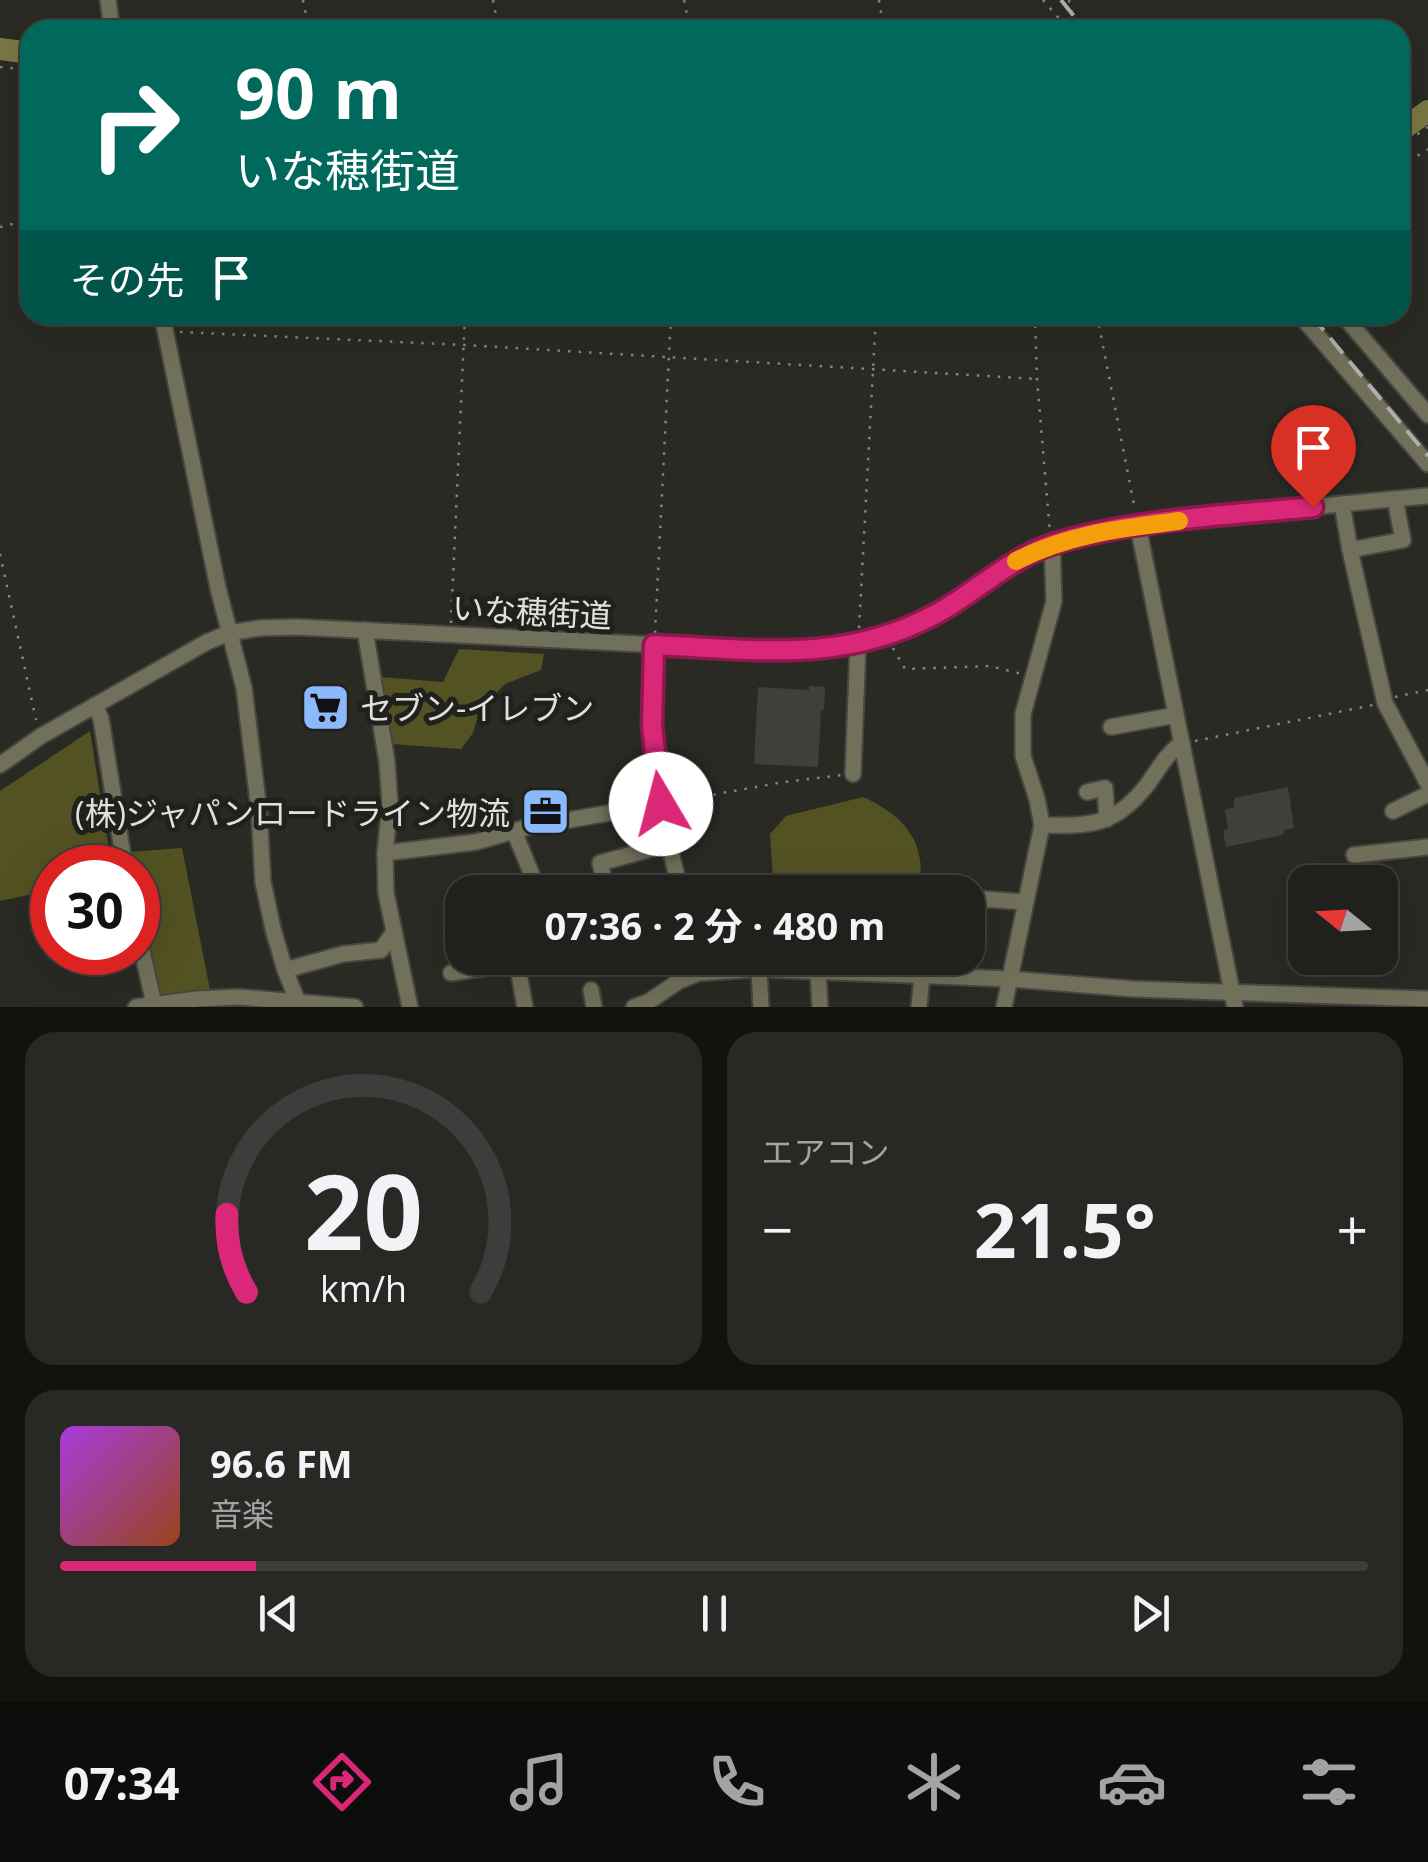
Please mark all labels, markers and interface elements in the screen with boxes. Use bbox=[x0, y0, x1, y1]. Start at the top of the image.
text: 90 m bbox=[235, 44, 402, 140]
icon: right bbox=[70, 60, 200, 190]
text: いな穂街道 bbox=[235, 139, 460, 200]
icon: arrive bbox=[204, 250, 259, 305]
text: その先 bbox=[70, 253, 184, 305]
pin bbox=[1271, 405, 1356, 508]
icon: arrive bbox=[1286, 420, 1341, 475]
street label: いな穂街道 bbox=[451, 585, 613, 637]
supermarket icon: セブン-イレブン bbox=[299, 681, 351, 733]
place label: セブン-イレブン bbox=[360, 686, 594, 729]
position arrow bbox=[609, 752, 713, 856]
office icon: (株)ジャパンロードライン物流 bbox=[519, 786, 571, 838]
place label: (株)ジャパンロードライン物流 bbox=[75, 791, 510, 834]
speed limit sign: 30 bbox=[30, 845, 160, 975]
north arrow bbox=[1288, 865, 1398, 975]
map controls bbox=[1288, 865, 1398, 975]
text: 07:36 · 2 分 · 480 m bbox=[545, 899, 885, 951]
text: エアコン bbox=[762, 1130, 890, 1173]
text: 20 bbox=[304, 1139, 423, 1280]
text: 21.5° bbox=[974, 1178, 1156, 1280]
text: − bbox=[762, 1191, 793, 1266]
text: + bbox=[1337, 1191, 1368, 1266]
text: km/h bbox=[320, 1264, 407, 1312]
text: 96.6 FM bbox=[210, 1437, 353, 1489]
text: 音楽 bbox=[210, 1492, 274, 1535]
icon: previous bbox=[251, 1586, 306, 1641]
icon: pause bbox=[687, 1586, 742, 1641]
icon: next bbox=[1123, 1586, 1178, 1641]
icon: directions bbox=[307, 1747, 377, 1817]
icon: music bbox=[504, 1747, 574, 1817]
icon: phone bbox=[702, 1747, 772, 1817]
icon: climate bbox=[899, 1747, 969, 1817]
icon: car bbox=[1097, 1747, 1167, 1817]
icon: filters bbox=[1294, 1747, 1364, 1817]
text: 07:34 bbox=[64, 1752, 179, 1813]

